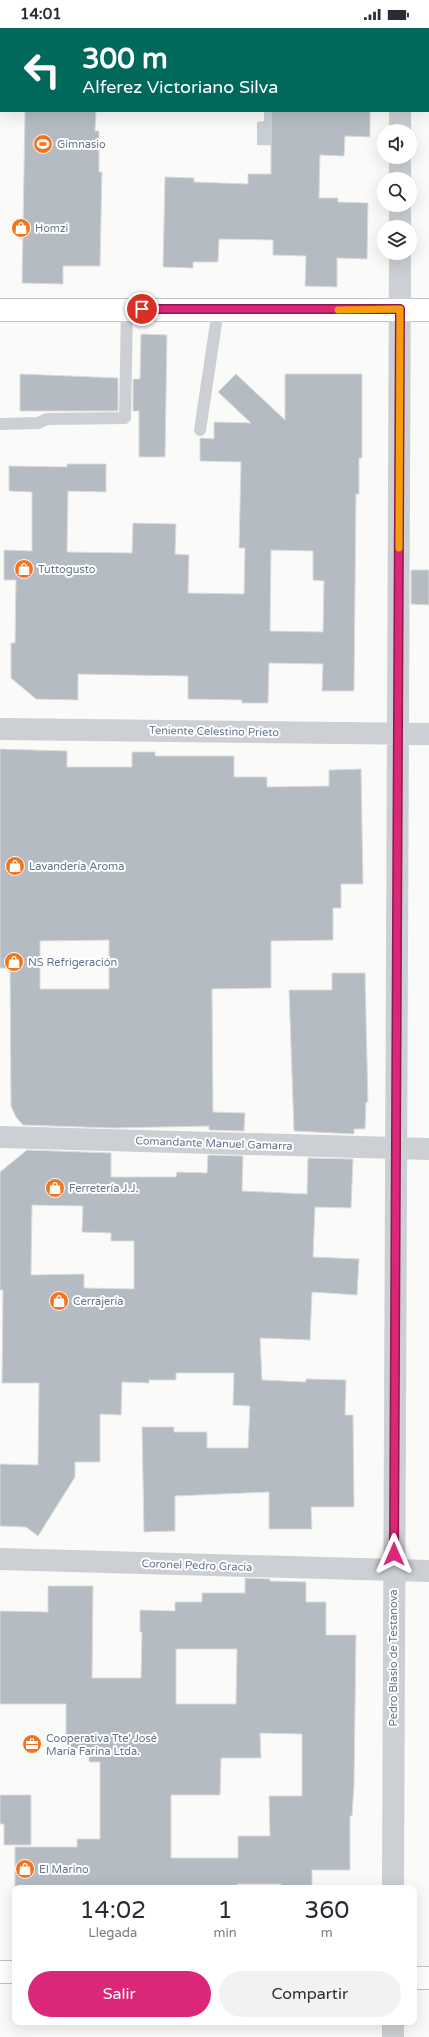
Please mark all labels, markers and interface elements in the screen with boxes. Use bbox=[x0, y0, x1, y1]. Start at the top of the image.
text: 14:01 bbox=[20, 5, 62, 23]
text: 300 m bbox=[82, 42, 168, 76]
icon: left bbox=[16, 44, 68, 96]
text: Alferez Victoriano Silva bbox=[82, 76, 278, 98]
map controls bbox=[377, 124, 417, 260]
button: sound bbox=[377, 124, 417, 164]
sports icon: Gimnasio bbox=[32, 133, 54, 155]
place label: Gimnasio bbox=[57, 138, 106, 151]
button: search bbox=[377, 172, 417, 212]
shop icon: Homzi bbox=[10, 217, 32, 239]
button: layers bbox=[377, 220, 417, 260]
place label: Homzi bbox=[35, 222, 68, 235]
pin bbox=[125, 292, 159, 326]
icon: arrive bbox=[131, 298, 153, 320]
shop icon: Tuttogusto bbox=[13, 558, 35, 580]
place label: Tuttogusto bbox=[38, 563, 96, 576]
street label: Teniente Celestino Prieto bbox=[149, 724, 279, 739]
shop icon: Lavandería Aroma bbox=[4, 855, 26, 877]
place label: Lavandería Aroma bbox=[29, 860, 124, 873]
shop icon: NS Refrigeración bbox=[3, 951, 25, 973]
place label: NS Refrigeración bbox=[28, 956, 117, 969]
street label: Comandante Manuel Gamarra bbox=[135, 1134, 293, 1153]
shop icon: Ferretería J.J. bbox=[44, 1177, 66, 1199]
place label: Ferretería J.J. bbox=[69, 1182, 139, 1195]
shop icon: Cerrajería bbox=[48, 1290, 70, 1312]
place label: Cerrajería bbox=[73, 1295, 123, 1308]
position arrow bbox=[373, 1533, 415, 1575]
street label: Coronel Pedro Gracia bbox=[141, 1557, 253, 1574]
street label: Pedro Blasio de Testanova bbox=[387, 1589, 400, 1727]
place label: Cooperativa Tte' José María Farina Ltda. bbox=[46, 1732, 157, 1758]
office icon: Cooperativa Tte' José María Farina Ltda. bbox=[21, 1733, 43, 1755]
shop icon: El Marino bbox=[14, 1858, 36, 1880]
place label: El Marino bbox=[39, 1863, 89, 1876]
text: 14:02 bbox=[80, 1896, 146, 1925]
text: 1 bbox=[218, 1896, 233, 1925]
text: 360 bbox=[304, 1896, 349, 1925]
text: Llegada bbox=[88, 1925, 137, 1941]
text: min bbox=[214, 1925, 237, 1941]
text: m bbox=[321, 1925, 333, 1941]
button: Salir bbox=[28, 1971, 211, 2017]
button: Compartir bbox=[219, 1971, 401, 2017]

